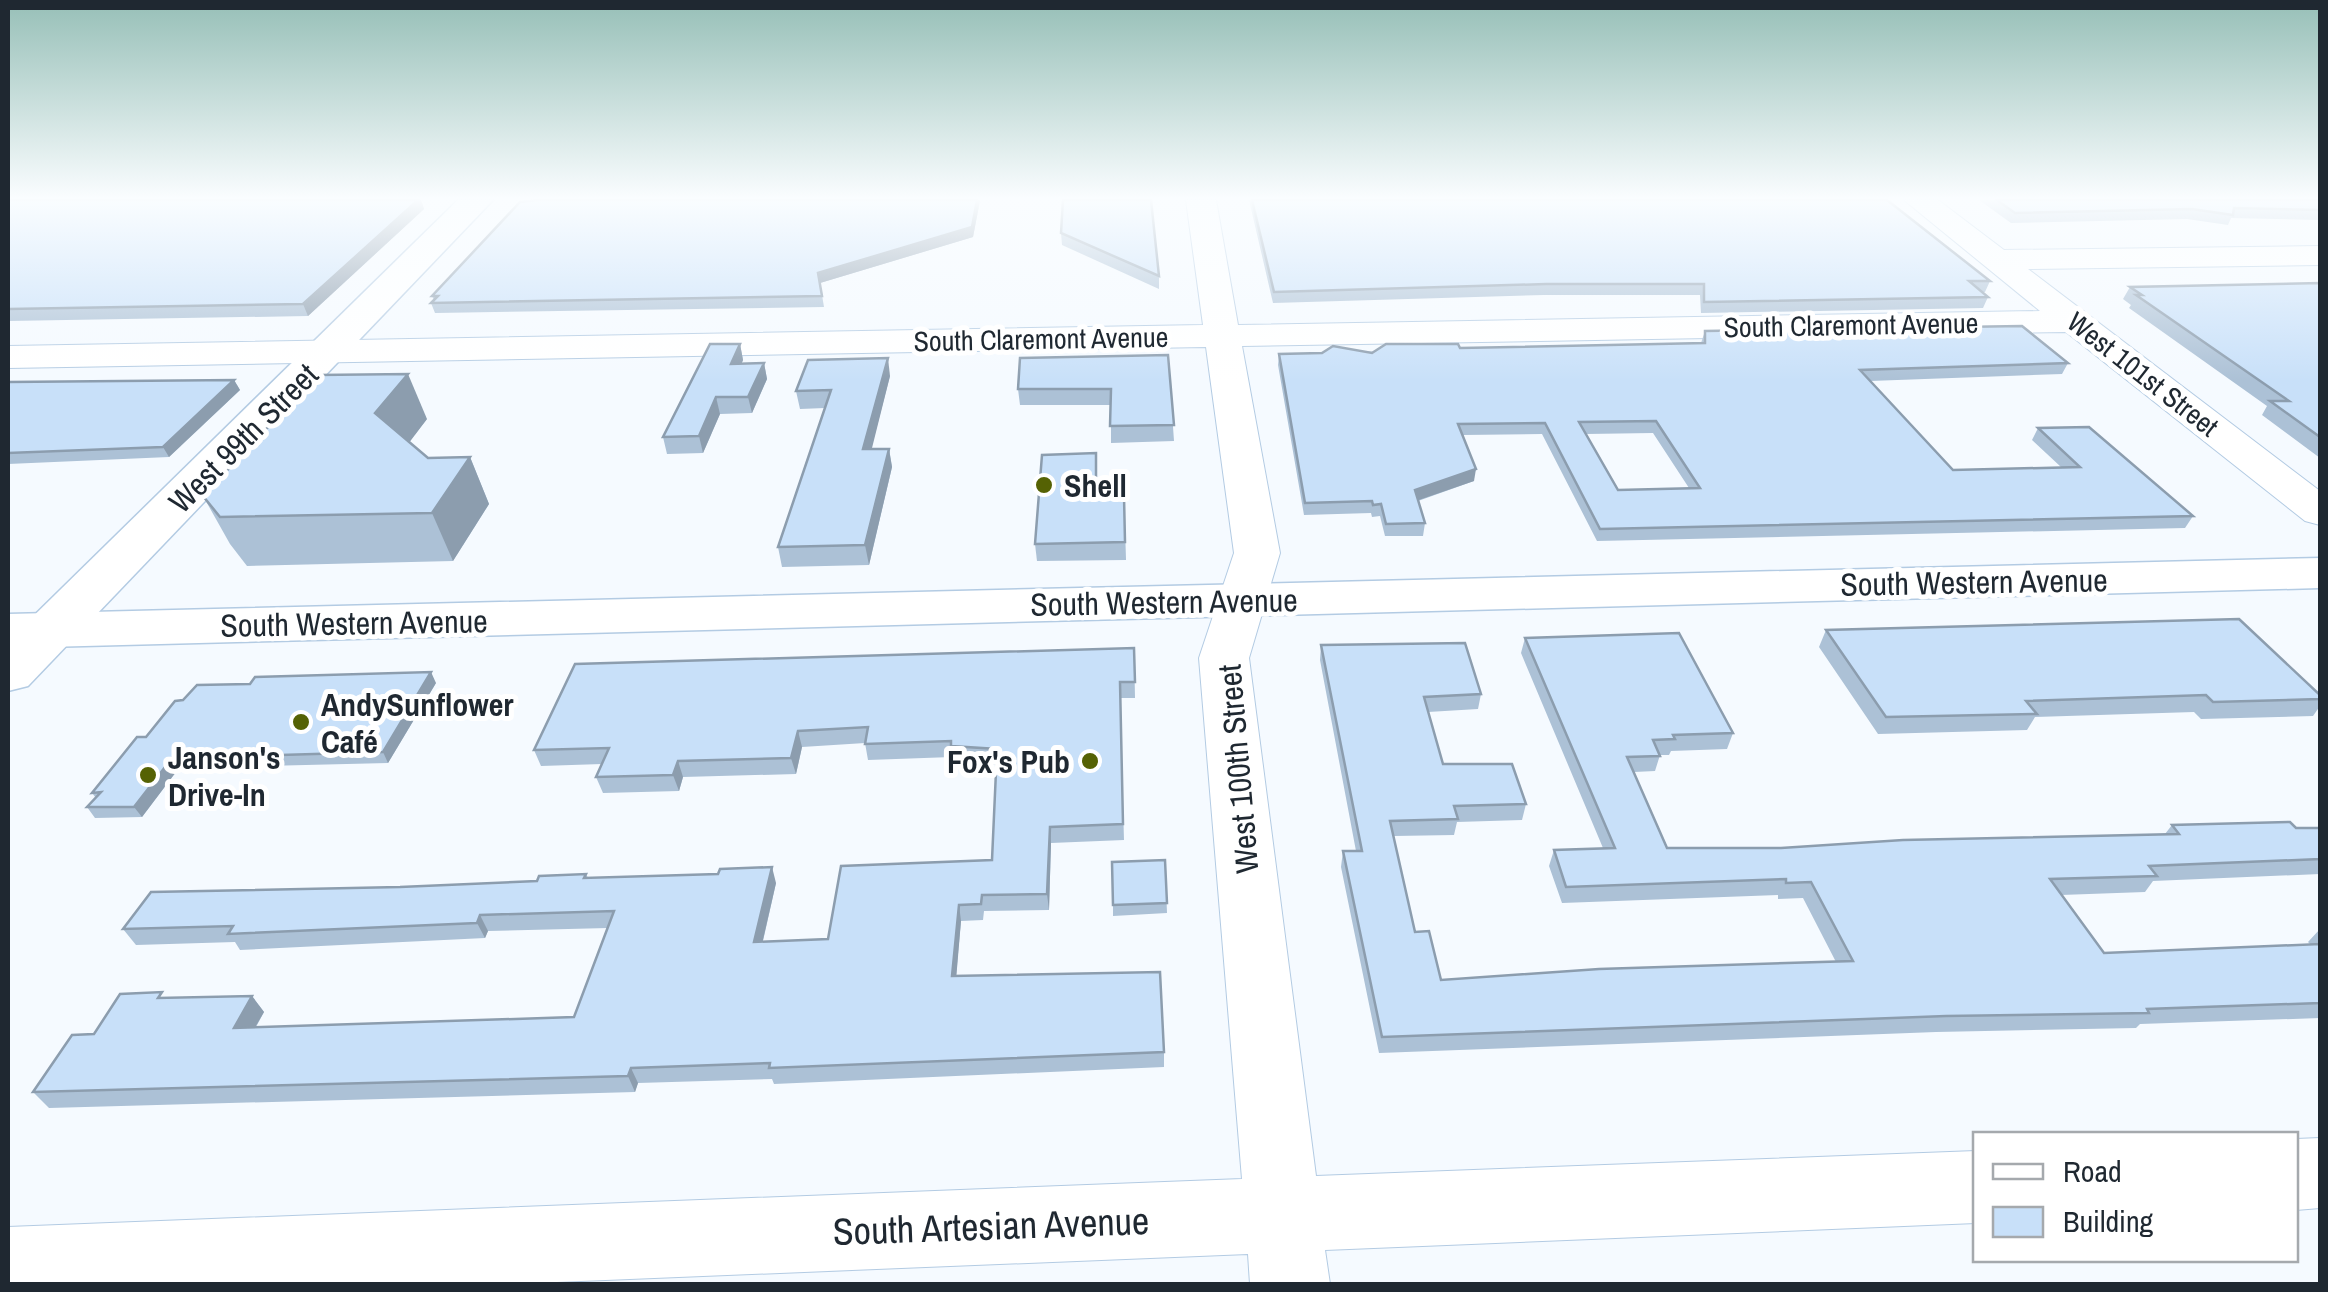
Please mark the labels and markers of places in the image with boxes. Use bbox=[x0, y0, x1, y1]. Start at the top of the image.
place label: Shell bbox=[1064, 464, 1127, 507]
marker: Shell bbox=[1033, 474, 1055, 496]
place label: AndySunflower Café bbox=[321, 683, 514, 763]
marker: AndySunflower Café bbox=[290, 711, 312, 733]
place label: Janson's Drive-In bbox=[168, 736, 281, 816]
place label: Fox's Pub bbox=[947, 740, 1070, 783]
marker: Fox's Pub bbox=[1079, 750, 1101, 772]
marker: Janson's Drive-In bbox=[137, 764, 159, 786]

